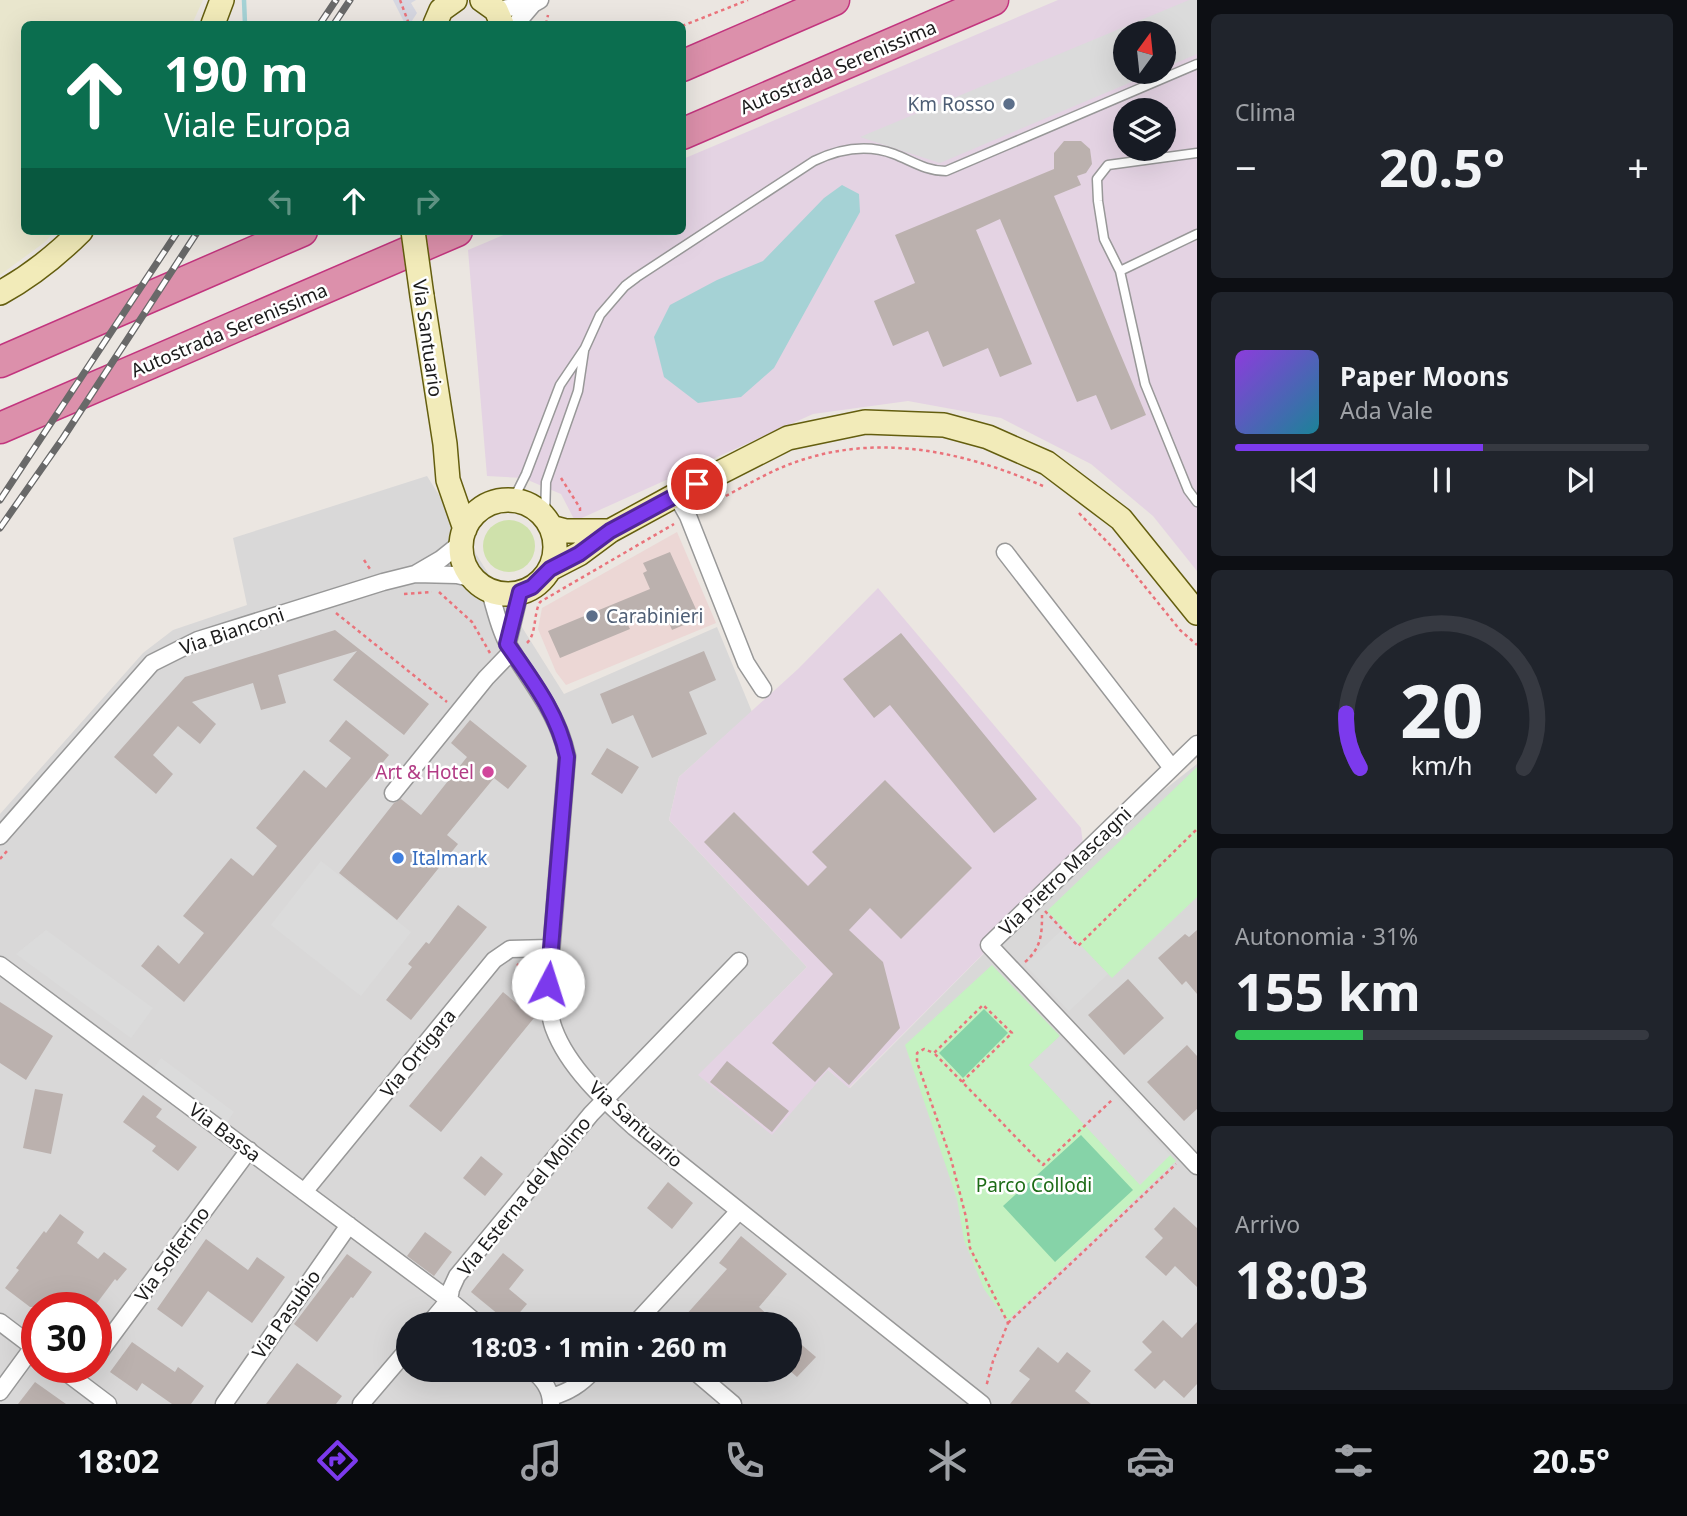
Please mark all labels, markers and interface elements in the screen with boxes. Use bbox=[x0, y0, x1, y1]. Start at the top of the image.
street label: Autostrada Serenissima bbox=[736, 14, 940, 120]
north arrow bbox=[1113, 21, 1176, 84]
map controls bbox=[1113, 21, 1176, 161]
text: 190 m bbox=[164, 40, 309, 106]
icon: ahead bbox=[49, 49, 140, 140]
place label: Km Rosso bbox=[908, 91, 995, 117]
marker: Km Rosso bbox=[1001, 96, 1017, 112]
text: Clima bbox=[1235, 96, 1296, 128]
button: layers bbox=[1113, 98, 1176, 161]
text: Viale Europa bbox=[164, 103, 351, 146]
text: 20.5° bbox=[1379, 131, 1505, 202]
text: − bbox=[1235, 141, 1257, 193]
text: + bbox=[1627, 141, 1649, 193]
icon: left bbox=[262, 182, 300, 220]
icon: ahead bbox=[335, 182, 373, 220]
icon: right bbox=[408, 182, 446, 220]
street label: Autostrada Serenissima bbox=[127, 277, 331, 383]
street label: Via Santuario bbox=[407, 278, 449, 398]
text: Paper Moons bbox=[1340, 358, 1509, 394]
text: Ada Vale bbox=[1340, 394, 1433, 426]
pin bbox=[667, 454, 727, 514]
icon: previous bbox=[1285, 461, 1323, 499]
icon: pause bbox=[1423, 461, 1461, 499]
icon: next bbox=[1561, 461, 1599, 499]
icon: arrive bbox=[678, 465, 716, 503]
street label: Via Bianconi bbox=[176, 601, 288, 661]
place label: Carabinieri bbox=[606, 603, 704, 629]
marker: Carabinieri bbox=[584, 608, 600, 624]
text: 20 bbox=[1400, 660, 1484, 759]
text: km/h bbox=[1411, 748, 1473, 782]
place label: Art & Hotel bbox=[375, 759, 474, 785]
marker: Art & Hotel bbox=[480, 764, 496, 780]
street label: Via Pietro Mascagni bbox=[993, 801, 1137, 941]
place label: Italmark bbox=[412, 845, 487, 871]
marker: Italmark bbox=[390, 850, 406, 866]
text: Autonomia · 31% bbox=[1235, 920, 1418, 952]
position arrow bbox=[511, 947, 585, 1021]
text: 155 km bbox=[1235, 955, 1421, 1026]
street label: Via Ortigara bbox=[374, 1003, 462, 1103]
street label: Via Santuario bbox=[583, 1075, 689, 1173]
street label: Via Bassa bbox=[184, 1096, 266, 1168]
street label: Via Esterna del Molino bbox=[451, 1111, 597, 1281]
park label: Parco Collodi bbox=[976, 1172, 1092, 1198]
street label: Via Solferino bbox=[129, 1201, 215, 1307]
text: Arrivo bbox=[1235, 1208, 1300, 1240]
text: 18:03 bbox=[1235, 1243, 1369, 1314]
street label: Via Pasubio bbox=[246, 1264, 326, 1364]
speed limit sign: 30 bbox=[21, 1292, 112, 1383]
text: 18:03 · 1 min · 260 m bbox=[471, 1329, 727, 1365]
icon: directions bbox=[313, 1436, 362, 1485]
icon: music bbox=[517, 1436, 566, 1485]
icon: phone bbox=[720, 1436, 769, 1485]
icon: climate bbox=[923, 1436, 972, 1485]
icon: car bbox=[1126, 1436, 1175, 1485]
icon: filters bbox=[1329, 1436, 1378, 1485]
text: 18:02 bbox=[77, 1439, 159, 1482]
text: 20.5° bbox=[1532, 1439, 1610, 1482]

